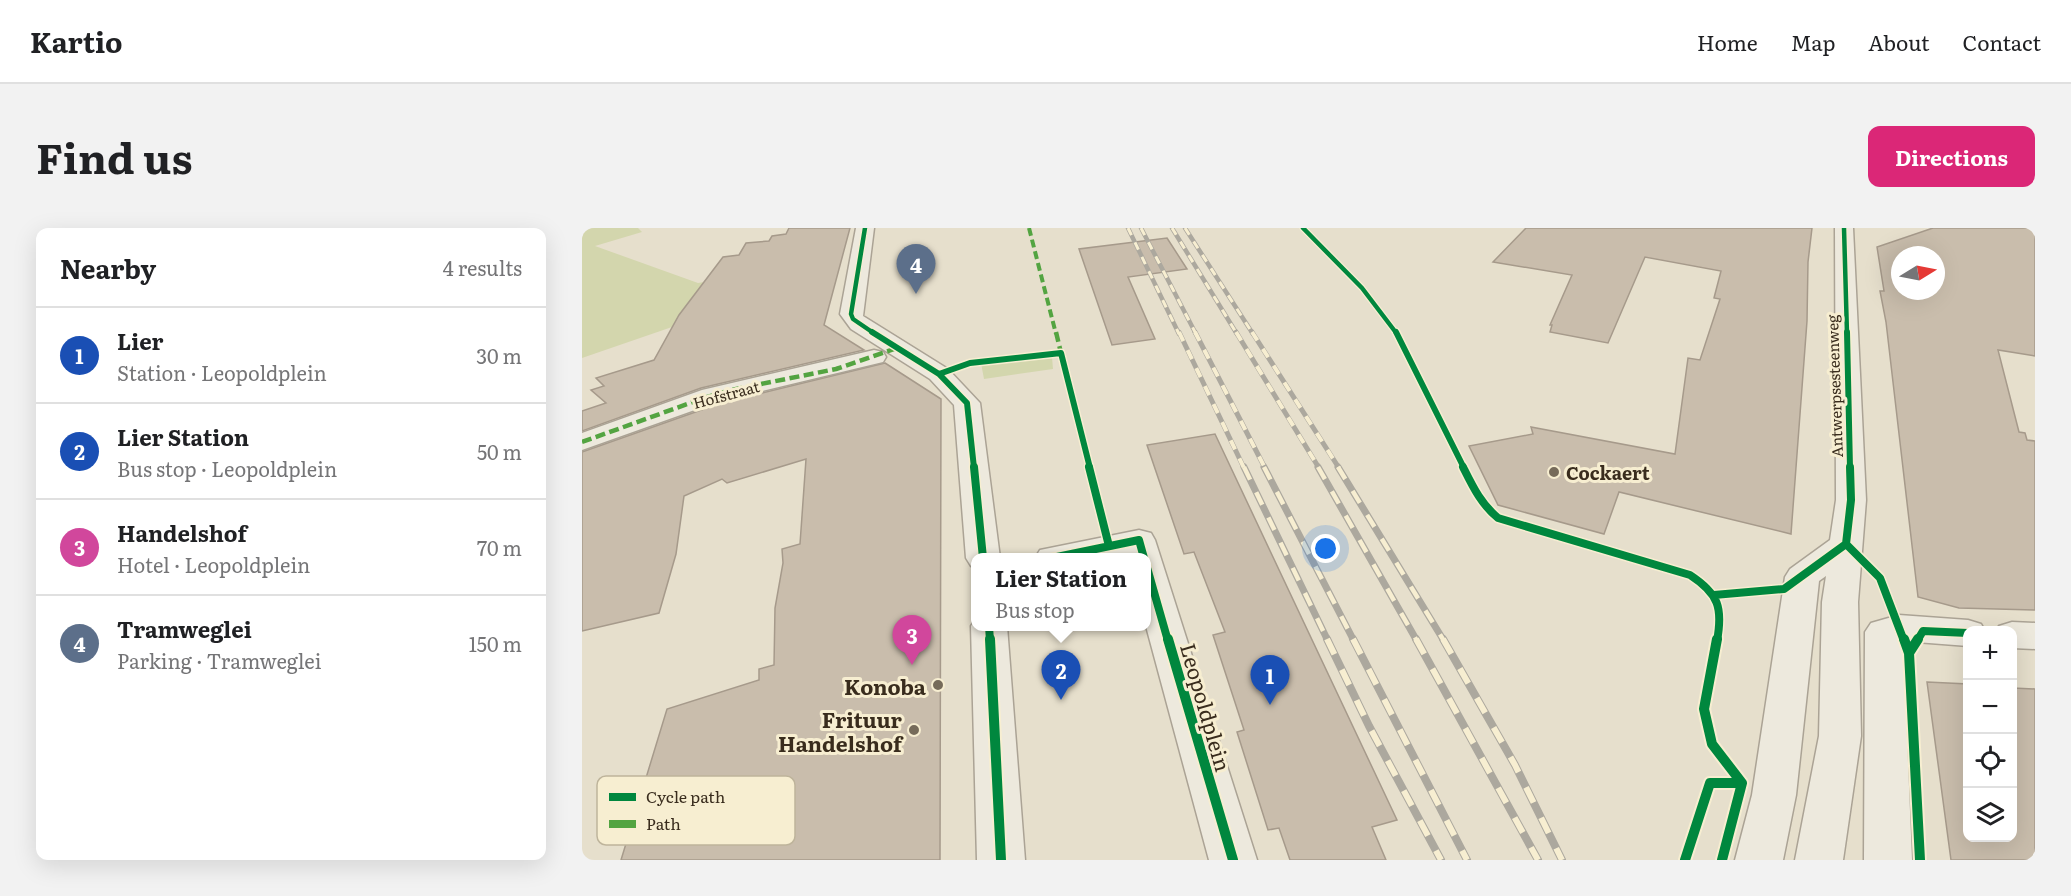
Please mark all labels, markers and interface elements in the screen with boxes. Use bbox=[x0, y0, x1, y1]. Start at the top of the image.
text: Kartio bbox=[30, 20, 123, 62]
text: Home bbox=[1697, 26, 1758, 57]
text: Map bbox=[1791, 26, 1835, 57]
text: About bbox=[1868, 26, 1930, 57]
text: Contact bbox=[1963, 26, 2041, 57]
text: Find us bbox=[36, 125, 193, 187]
button: Directions bbox=[1868, 126, 2035, 187]
pin: 4 bbox=[896, 244, 936, 294]
north arrow bbox=[1891, 246, 1945, 300]
text: Nearby bbox=[60, 248, 156, 287]
text: 4 results bbox=[443, 252, 522, 282]
street label: Antwerpsesteenweg bbox=[1820, 314, 1848, 458]
text: Lier bbox=[117, 324, 163, 357]
text: 1 bbox=[75, 340, 84, 370]
text: 30 m bbox=[476, 340, 522, 370]
text: Station · Leopoldplein bbox=[117, 357, 327, 387]
street label: Hofstraat bbox=[690, 374, 762, 414]
text: Lier Station bbox=[117, 420, 249, 453]
text: 2 bbox=[74, 436, 85, 466]
text: 50 m bbox=[477, 436, 522, 466]
text: Bus stop · Leopoldplein bbox=[117, 453, 337, 483]
place label: Cockaert bbox=[1566, 459, 1650, 486]
marker: Cockaert bbox=[1547, 465, 1561, 479]
text: Handelshof bbox=[117, 516, 247, 549]
text: 3 bbox=[74, 532, 85, 562]
text: 70 m bbox=[477, 532, 522, 562]
your location bbox=[1311, 534, 1340, 563]
text: Hotel · Leopoldplein bbox=[117, 549, 310, 579]
popup bbox=[971, 553, 1151, 631]
text: Lier Station bbox=[995, 561, 1127, 594]
text: Bus stop bbox=[995, 594, 1075, 624]
text: Tramweglei bbox=[117, 612, 252, 645]
pin: 3 bbox=[892, 616, 932, 665]
map controls bbox=[1963, 626, 2017, 842]
button: + bbox=[1963, 626, 2017, 680]
text: 4 bbox=[73, 628, 86, 658]
text: 150 m bbox=[469, 628, 522, 658]
street label: Leopoldplein bbox=[1174, 639, 1240, 775]
text: Parking · Tramweglei bbox=[117, 645, 321, 675]
pin: 2 bbox=[1042, 650, 1080, 700]
pin: 1 bbox=[1250, 656, 1290, 705]
place label: Konoba bbox=[844, 670, 927, 701]
marker: Konoba bbox=[931, 678, 945, 692]
button: − bbox=[1963, 680, 2017, 734]
place label: Frituur Handelshof bbox=[778, 703, 904, 758]
marker: Frituur Handelshof bbox=[907, 723, 921, 737]
button: locate bbox=[1963, 734, 2017, 788]
legend bbox=[597, 776, 795, 845]
text: Cycle path bbox=[646, 784, 726, 808]
button: layers bbox=[1963, 788, 2017, 842]
text: Path bbox=[646, 811, 681, 835]

